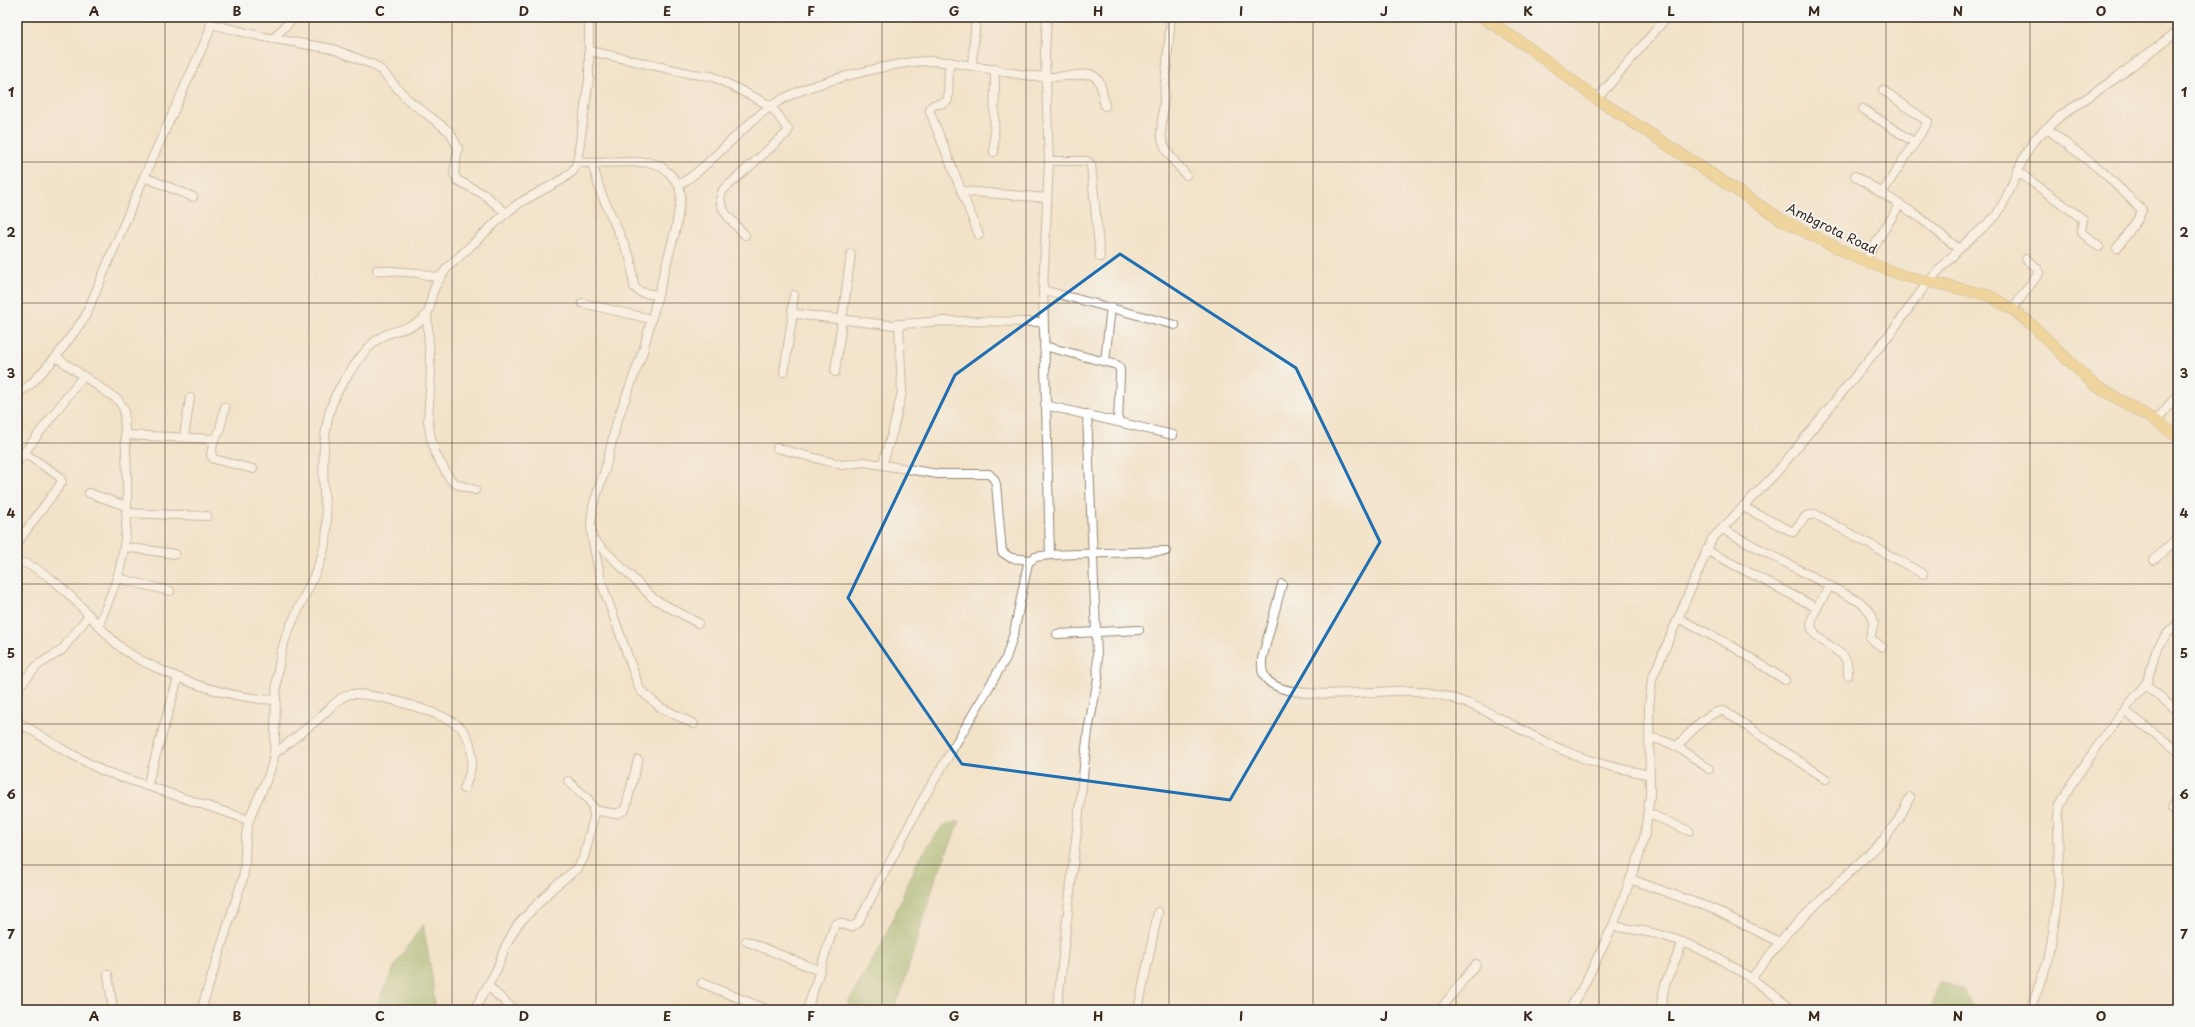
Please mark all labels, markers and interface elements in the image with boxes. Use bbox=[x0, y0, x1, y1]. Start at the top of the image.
text: A bbox=[89, 1, 99, 20]
text: B bbox=[233, 1, 242, 20]
text: C bbox=[375, 1, 385, 20]
text: D bbox=[519, 1, 529, 20]
text: E bbox=[663, 1, 671, 20]
text: F bbox=[807, 1, 815, 20]
text: G bbox=[949, 1, 959, 20]
text: H bbox=[1093, 1, 1103, 20]
text: I bbox=[1239, 1, 1243, 20]
text: J bbox=[1380, 1, 1388, 20]
text: K bbox=[1523, 1, 1533, 20]
text: L bbox=[1667, 1, 1675, 20]
text: M bbox=[1808, 1, 1820, 20]
text: N bbox=[1953, 1, 1963, 20]
text: O bbox=[2096, 1, 2106, 20]
text: 1 bbox=[8, 82, 14, 101]
text: 1 bbox=[2181, 82, 2187, 101]
street label: Ambgrota Road bbox=[1783, 198, 1881, 258]
text: 2 bbox=[6, 222, 16, 241]
text: 2 bbox=[2179, 222, 2189, 241]
text: 3 bbox=[7, 363, 16, 382]
text: 3 bbox=[2180, 363, 2189, 382]
text: 4 bbox=[7, 503, 16, 522]
text: 4 bbox=[2180, 503, 2189, 522]
text: 5 bbox=[7, 643, 15, 662]
text: 5 bbox=[2180, 643, 2188, 662]
text: 6 bbox=[6, 784, 16, 803]
text: 6 bbox=[2179, 784, 2189, 803]
text: 7 bbox=[7, 924, 15, 943]
text: 7 bbox=[2180, 924, 2188, 943]
text: A bbox=[89, 1006, 99, 1025]
text: B bbox=[233, 1006, 242, 1025]
text: C bbox=[375, 1006, 385, 1025]
text: D bbox=[519, 1006, 529, 1025]
text: E bbox=[663, 1006, 671, 1025]
text: F bbox=[807, 1006, 815, 1025]
text: G bbox=[949, 1006, 959, 1025]
text: H bbox=[1093, 1006, 1103, 1025]
text: I bbox=[1239, 1006, 1243, 1025]
text: J bbox=[1380, 1006, 1388, 1025]
text: K bbox=[1523, 1006, 1533, 1025]
text: L bbox=[1667, 1006, 1675, 1025]
text: M bbox=[1808, 1006, 1820, 1025]
text: N bbox=[1953, 1006, 1963, 1025]
text: O bbox=[2096, 1006, 2106, 1025]

